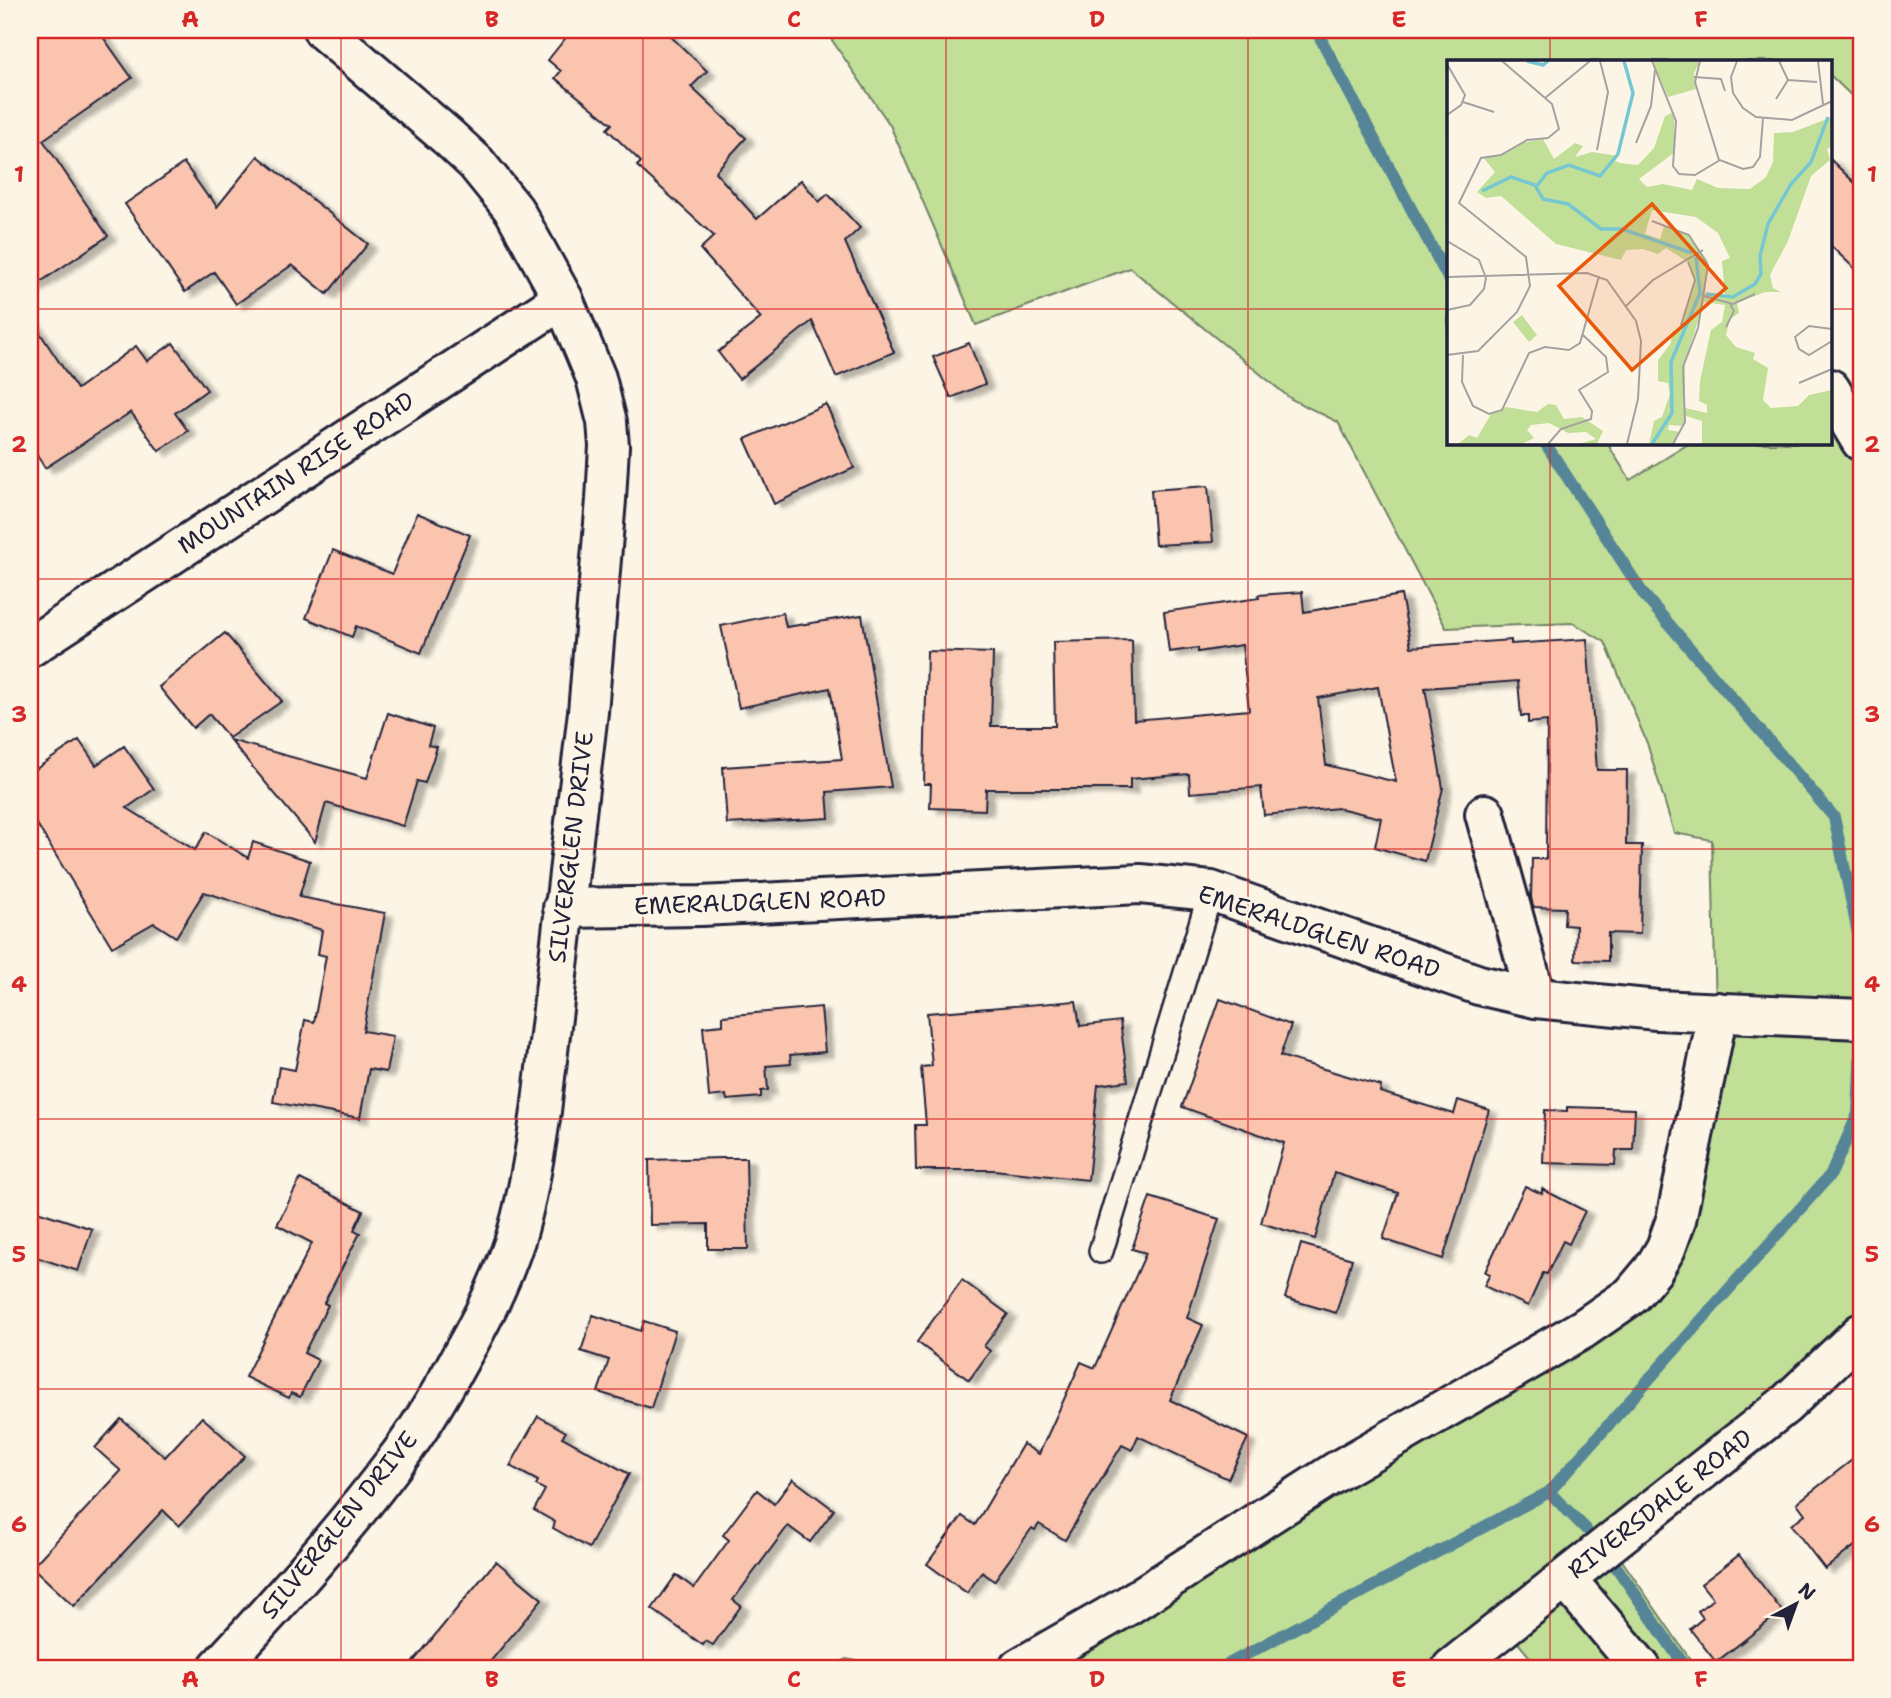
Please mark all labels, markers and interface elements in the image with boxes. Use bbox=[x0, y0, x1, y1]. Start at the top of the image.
text: A bbox=[181, 4, 199, 34]
text: B bbox=[485, 4, 499, 34]
text: C bbox=[787, 4, 801, 34]
text: D bbox=[1089, 4, 1105, 34]
text: E bbox=[1391, 4, 1407, 34]
text: F bbox=[1694, 4, 1708, 34]
inset map bbox=[1447, 60, 1832, 444]
text: 1 bbox=[14, 159, 24, 189]
text: 1 bbox=[1867, 159, 1877, 189]
street label: MOUNTAIN RISE ROAD bbox=[172, 385, 420, 561]
text: 2 bbox=[11, 429, 27, 459]
text: 2 bbox=[1864, 429, 1880, 459]
text: 3 bbox=[11, 699, 27, 729]
text: 3 bbox=[1864, 699, 1880, 729]
street label: SILVERGLEN DRIVE bbox=[541, 729, 601, 965]
street label: EMERALDGLEN ROAD bbox=[1194, 878, 1444, 986]
street label: EMERALDGLEN ROAD bbox=[633, 882, 887, 922]
text: 4 bbox=[11, 969, 27, 999]
text: 4 bbox=[1864, 969, 1880, 999]
text: 5 bbox=[12, 1239, 26, 1269]
text: 5 bbox=[1865, 1239, 1879, 1269]
street label: RIVERSDALE ROAD bbox=[1561, 1422, 1759, 1586]
street label: SILVERGLEN DRIVE bbox=[253, 1424, 425, 1626]
text: 6 bbox=[11, 1509, 27, 1539]
text: 6 bbox=[1864, 1509, 1880, 1539]
north arrow bbox=[1762, 1568, 1832, 1638]
text: N bbox=[1793, 1577, 1821, 1606]
text: A bbox=[181, 1664, 199, 1694]
text: B bbox=[485, 1664, 499, 1694]
text: C bbox=[787, 1664, 801, 1694]
text: D bbox=[1089, 1664, 1105, 1694]
text: E bbox=[1391, 1664, 1407, 1694]
text: F bbox=[1694, 1664, 1708, 1694]

